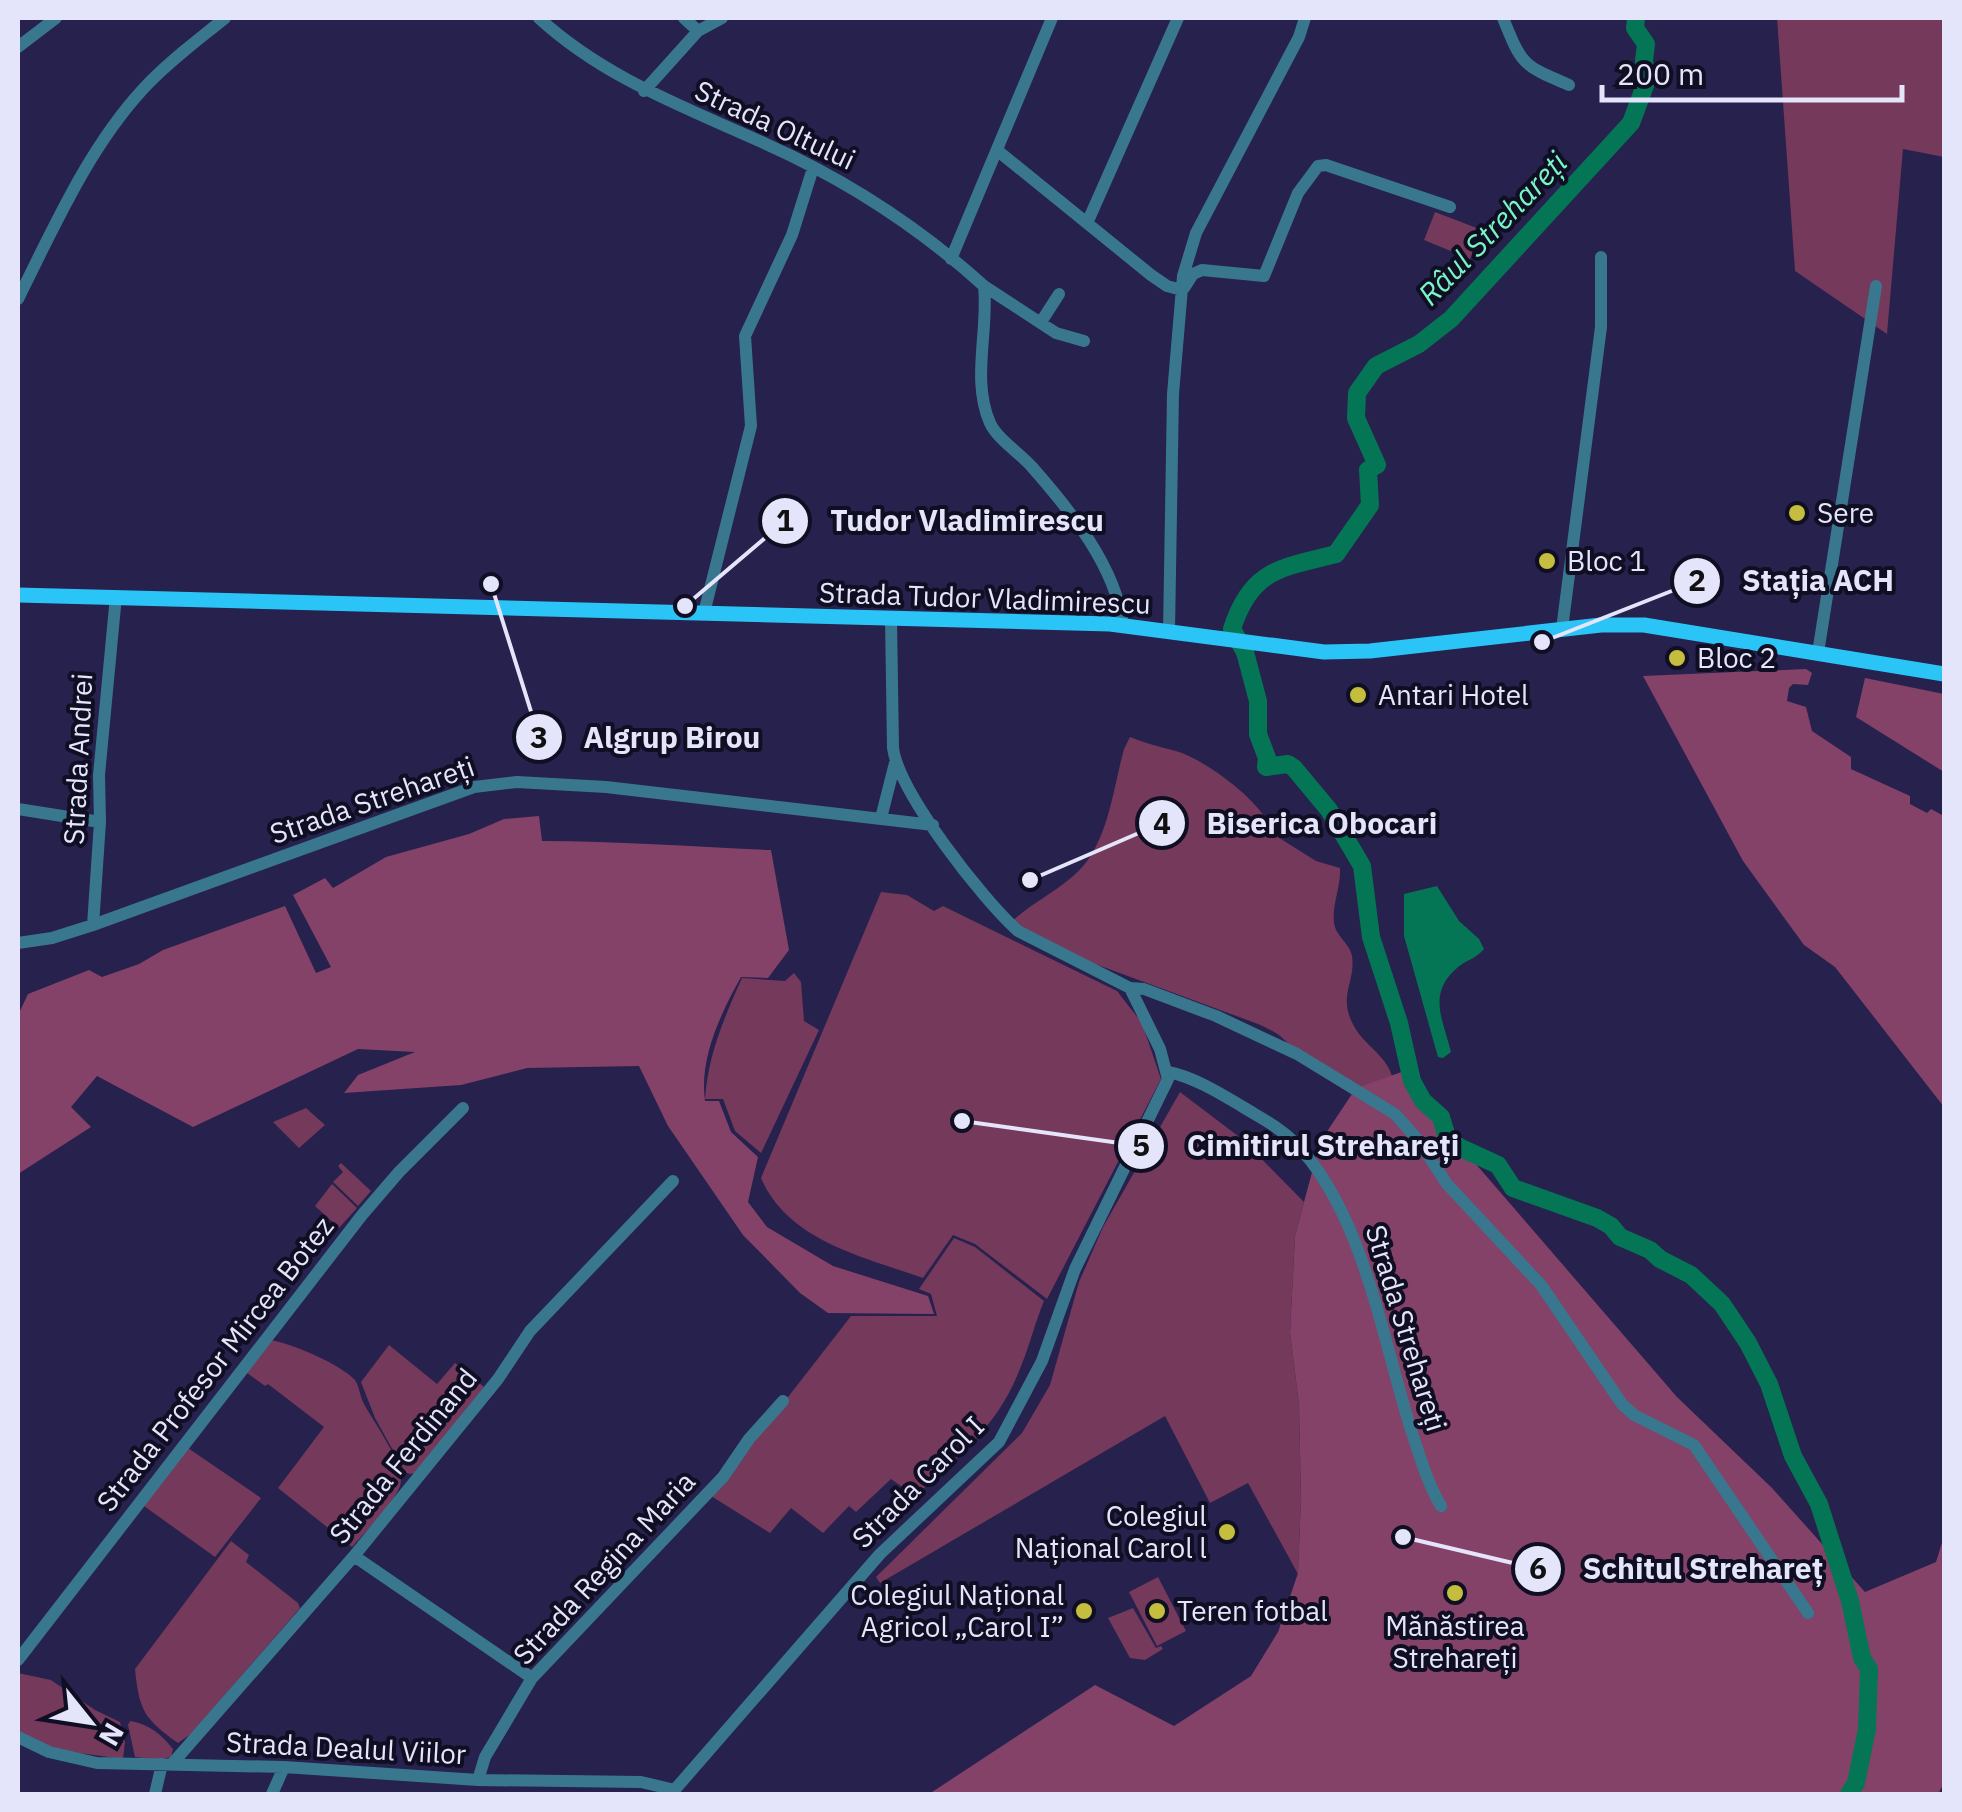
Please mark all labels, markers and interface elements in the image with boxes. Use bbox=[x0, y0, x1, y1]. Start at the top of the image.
scale bar bbox=[1602, 40, 1902, 102]
text: 200 m bbox=[1617, 54, 1704, 93]
street label: Strada Oltului bbox=[689, 71, 861, 178]
water label: Râul Strehareți bbox=[1409, 143, 1575, 313]
callout: Tudor Vladimirescu bbox=[760, 491, 1124, 551]
place label: Sere bbox=[1817, 494, 1874, 531]
text: 1 bbox=[776, 500, 794, 539]
text: Tudor Vladimirescu bbox=[830, 500, 1104, 539]
marker: Sere bbox=[1786, 502, 1808, 524]
place label: Bloc 1 bbox=[1567, 542, 1646, 579]
marker: Bloc 1 bbox=[1536, 550, 1558, 572]
callout: Stația ACH bbox=[1672, 551, 1914, 611]
text: 2 bbox=[1688, 560, 1706, 599]
text: Stația ACH bbox=[1742, 560, 1894, 599]
street label: Strada Tudor Vladimirescu bbox=[819, 573, 1151, 622]
place label: Bloc 2 bbox=[1697, 639, 1776, 676]
marker: Bloc 2 bbox=[1666, 647, 1688, 669]
street label: Strada Andrei bbox=[55, 672, 100, 846]
place label: Antari Hotel bbox=[1378, 676, 1529, 713]
marker: Antari Hotel bbox=[1347, 684, 1369, 706]
callout: Algrup Birou bbox=[514, 707, 781, 767]
text: 3 bbox=[530, 717, 548, 756]
text: Algrup Birou bbox=[584, 717, 760, 756]
street label: Strada Strehareți bbox=[265, 747, 479, 852]
callout: Biserica Obocari bbox=[1137, 793, 1457, 853]
text: 4 bbox=[1153, 803, 1171, 842]
text: Biserica Obocari bbox=[1207, 803, 1437, 842]
callout: Cimitirul Strehareți bbox=[1116, 1116, 1479, 1176]
text: 5 bbox=[1132, 1125, 1150, 1164]
text: Cimitirul Strehareți bbox=[1187, 1125, 1459, 1164]
street label: Strada Profesor Mircea Botez bbox=[88, 1209, 341, 1519]
street label: Strada Strehareți bbox=[1358, 1220, 1455, 1435]
street label: Strada Ferdinand bbox=[320, 1360, 485, 1551]
street label: Strada Carol I bbox=[844, 1408, 992, 1556]
street label: Strada Regina Maria bbox=[504, 1463, 703, 1672]
place label: Colegiul Național Carol l bbox=[1015, 1497, 1207, 1566]
marker: Colegiul Național Carol l bbox=[1216, 1521, 1238, 1543]
callout: Schitul Strehareț bbox=[1513, 1539, 1843, 1599]
text: 6 bbox=[1529, 1548, 1547, 1587]
text: Schitul Strehareț bbox=[1583, 1548, 1823, 1587]
place label: Colegiul Național Agricol „Carol I” bbox=[850, 1576, 1064, 1645]
marker: Mănăstirea Strehareți bbox=[1444, 1582, 1466, 1604]
place label: Teren fotbal bbox=[1177, 1592, 1328, 1629]
marker: Colegiul Național Agricol „Carol I” bbox=[1073, 1600, 1095, 1622]
marker: Teren fotbal bbox=[1146, 1600, 1168, 1622]
place label: Mănăstirea Strehareți bbox=[1385, 1607, 1525, 1676]
north arrow bbox=[40, 1672, 140, 1772]
text: N bbox=[91, 1717, 133, 1753]
street label: Strada Dealul Viilor bbox=[225, 1723, 467, 1772]

